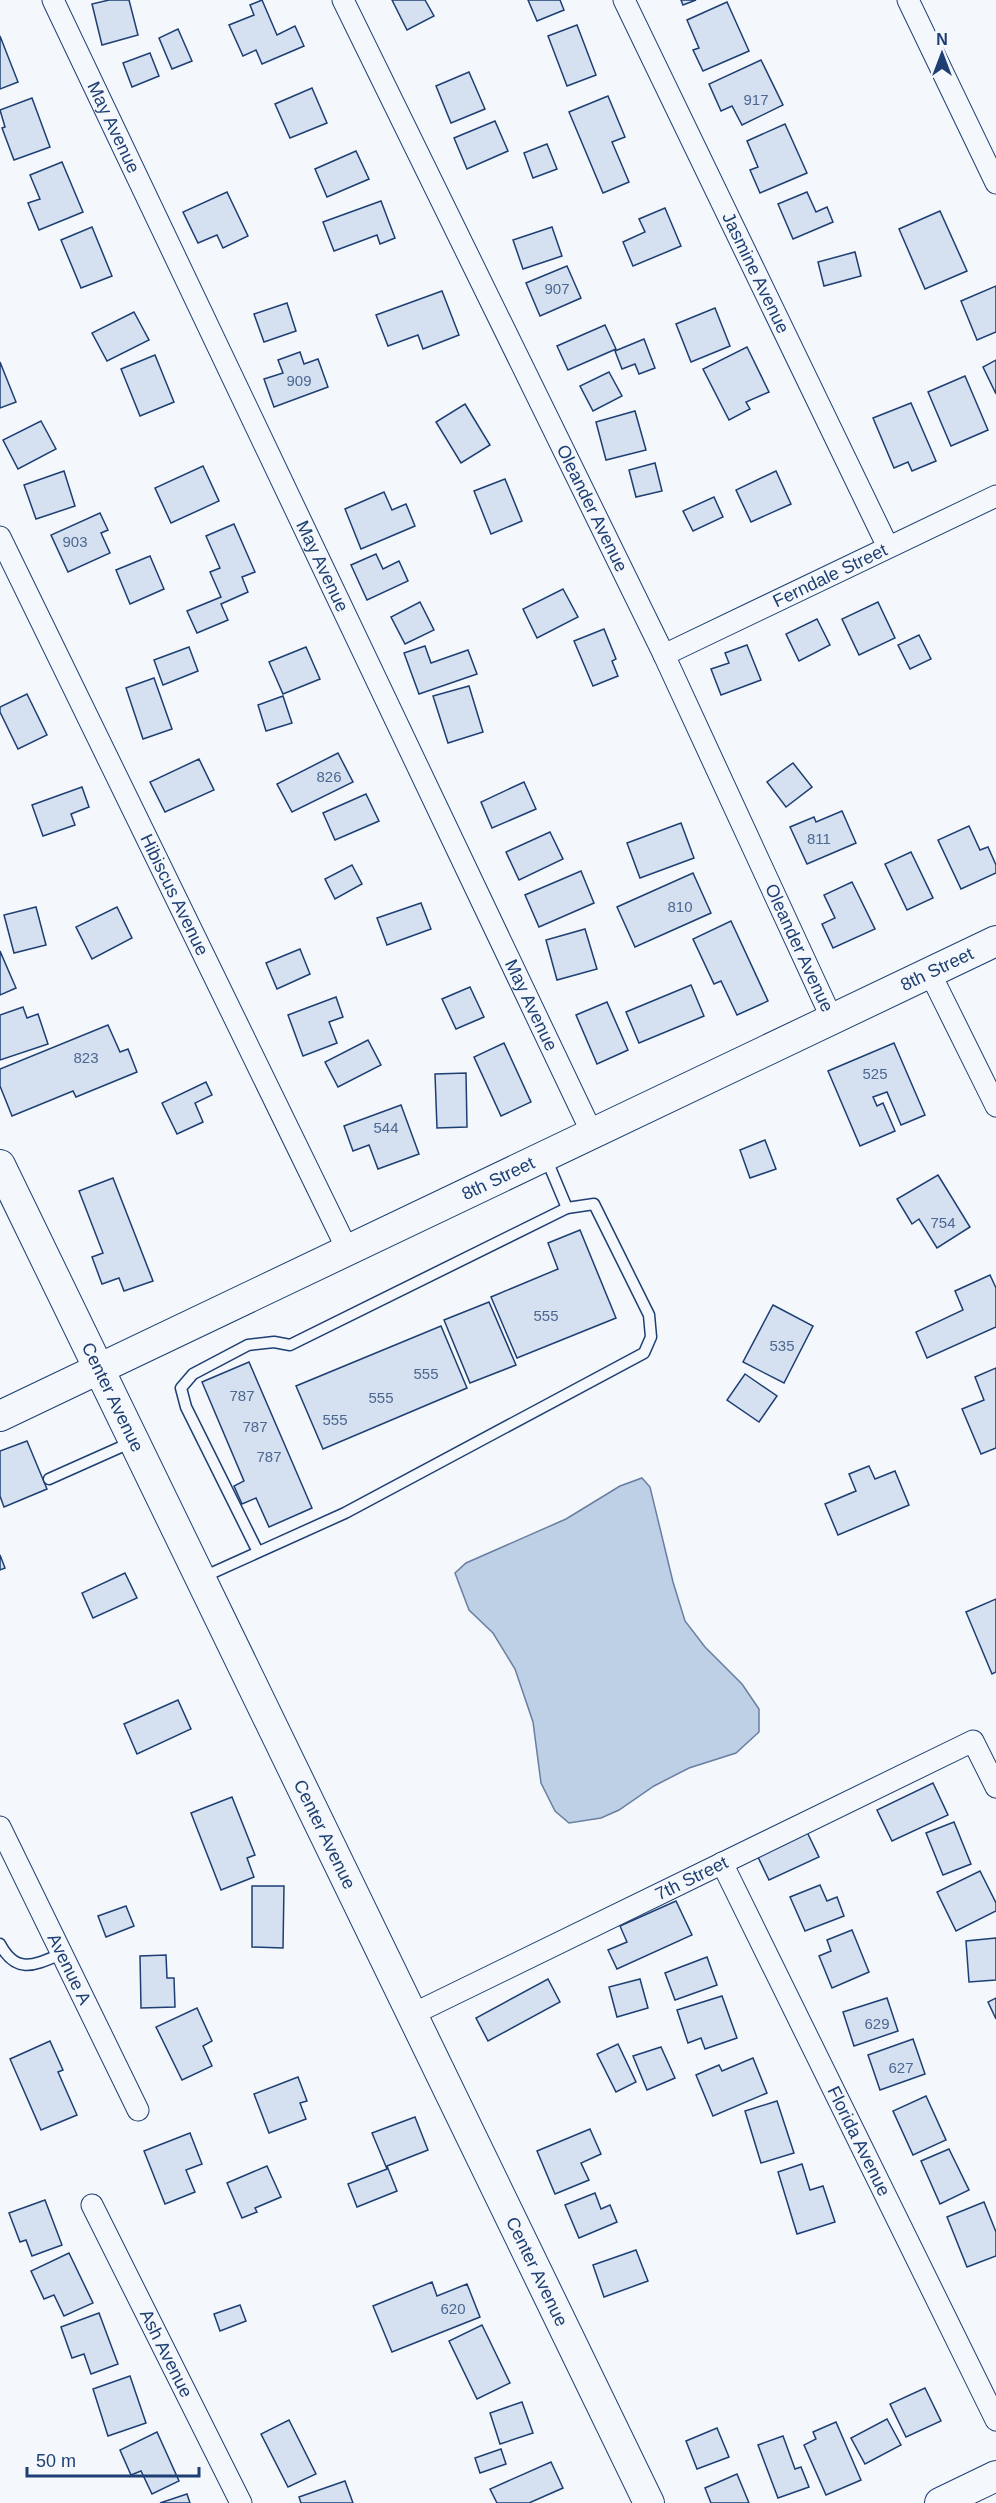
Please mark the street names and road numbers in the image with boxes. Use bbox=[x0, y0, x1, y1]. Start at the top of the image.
street label: May Avenue bbox=[83, 78, 144, 176]
street label: Jasmine Avenue bbox=[718, 209, 793, 337]
street label: Oleander Avenue bbox=[553, 442, 632, 575]
street label: May Avenue bbox=[292, 517, 353, 615]
street label: Ferndale Street bbox=[770, 540, 890, 611]
street label: Hibiscus Avenue bbox=[136, 831, 212, 959]
street label: Oleander Avenue bbox=[761, 881, 837, 1015]
street label: 8th Street bbox=[897, 943, 976, 995]
street label: May Avenue bbox=[501, 956, 561, 1054]
street label: 8th Street bbox=[459, 1153, 538, 1204]
street label: Center Avenue bbox=[78, 1339, 148, 1455]
street label: Center Avenue bbox=[290, 1777, 360, 1892]
street label: 7th Street bbox=[652, 1852, 731, 1904]
street label: Avenue A bbox=[43, 1930, 95, 2008]
street label: Florida Avenue bbox=[823, 2083, 894, 2199]
street label: Center Avenue bbox=[502, 2214, 572, 2330]
street label: Ash Avenue bbox=[136, 2306, 197, 2401]

